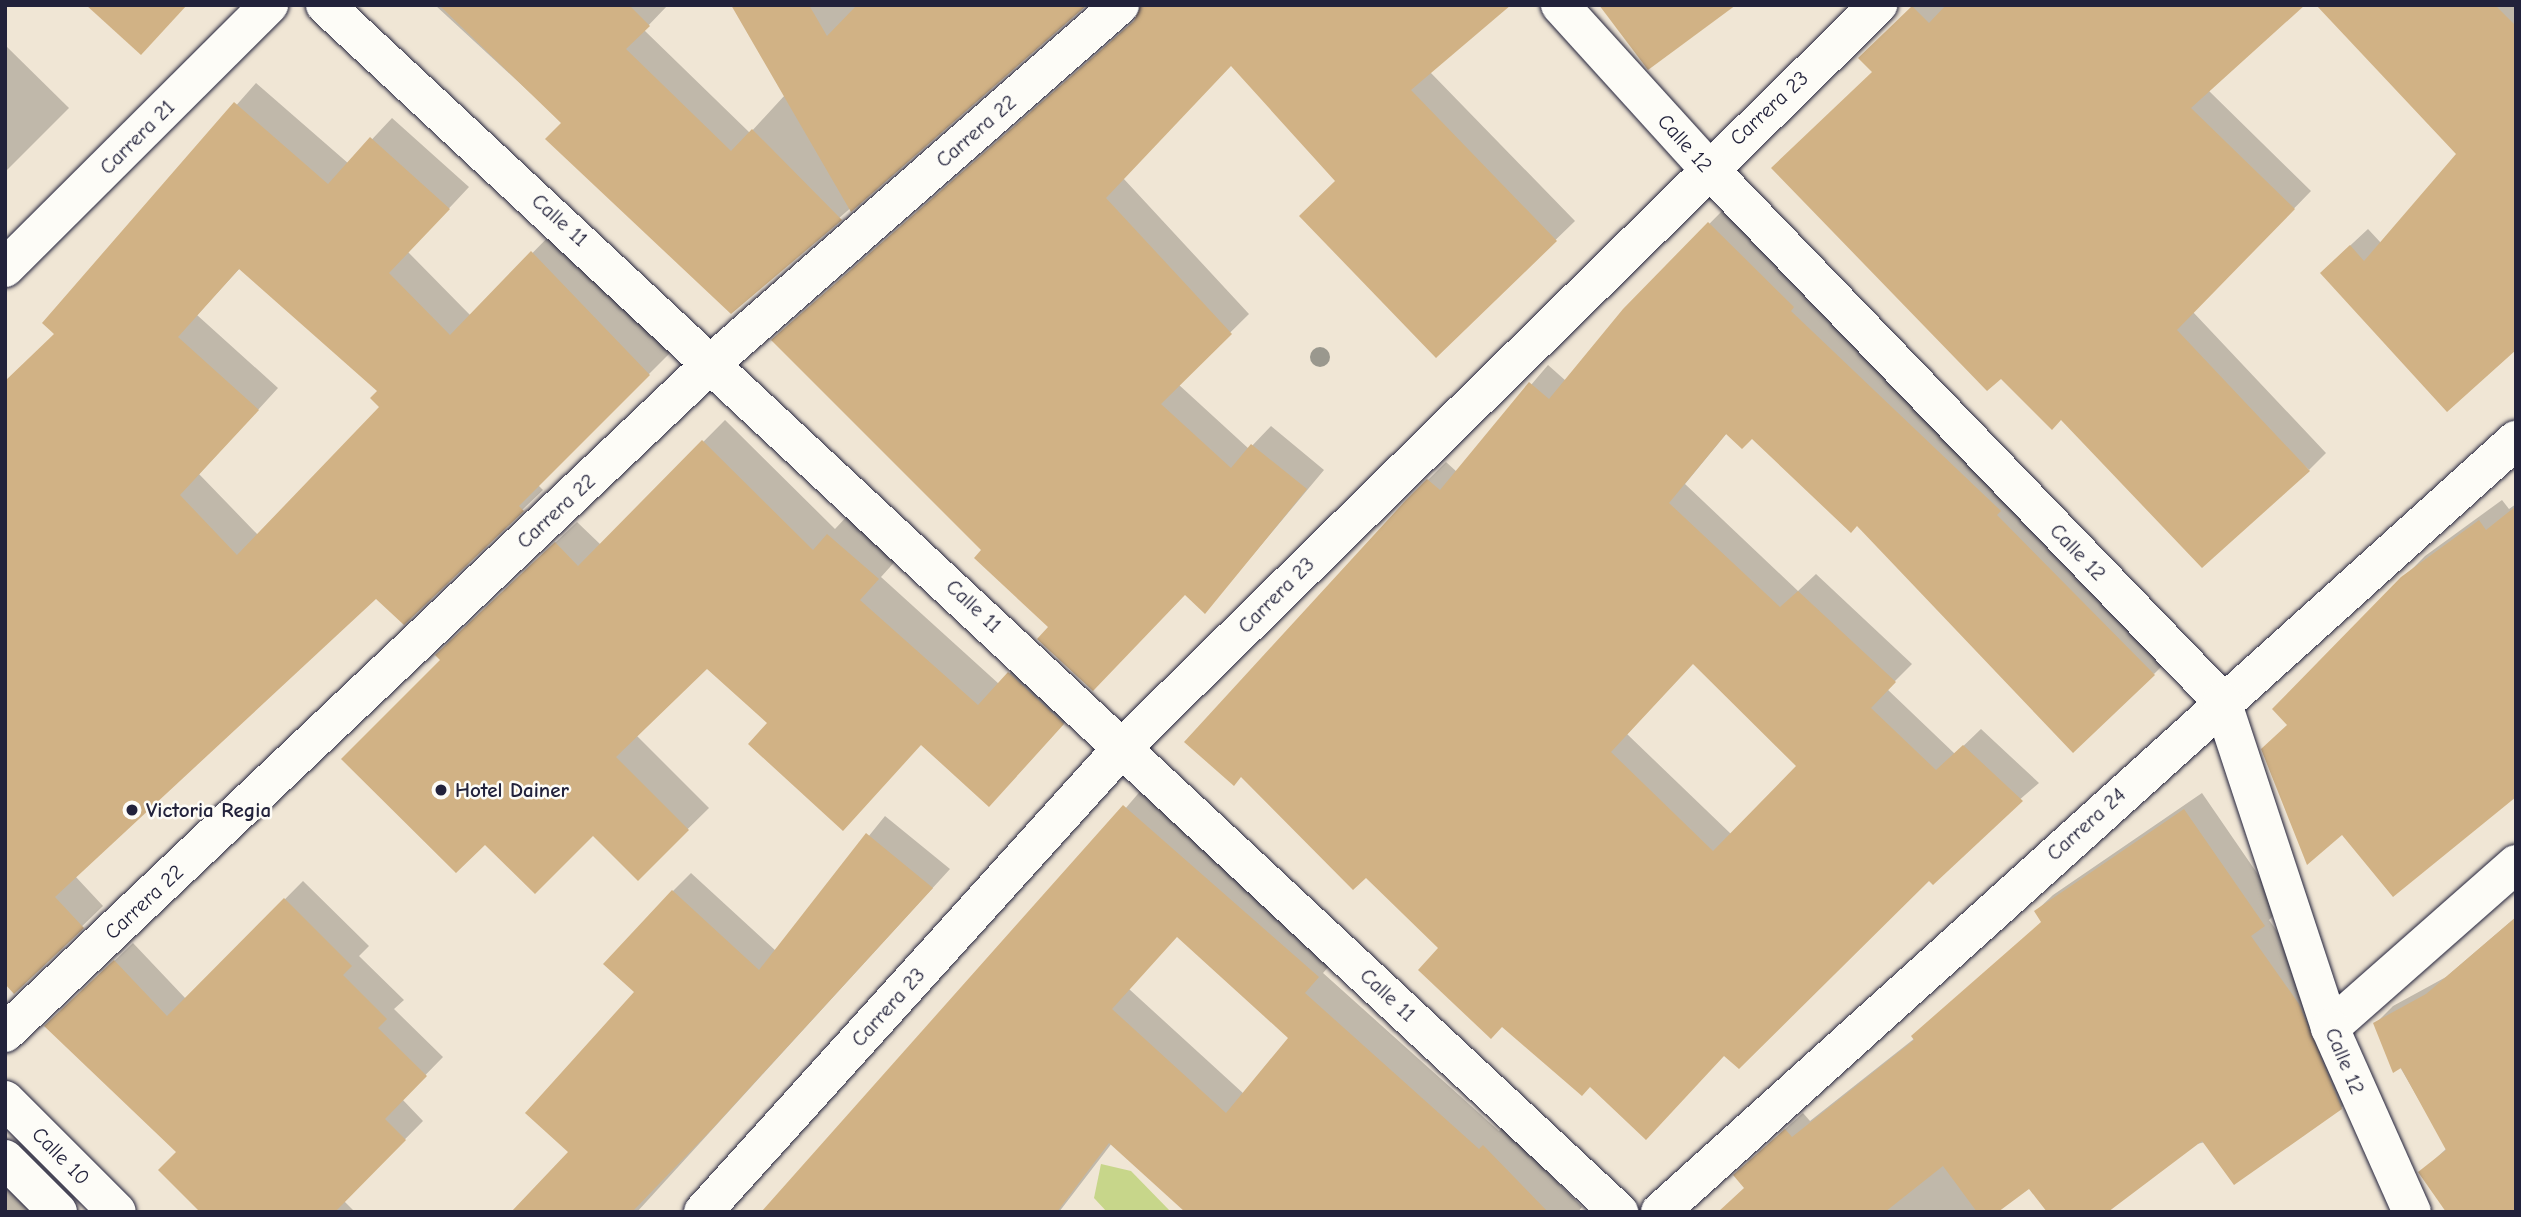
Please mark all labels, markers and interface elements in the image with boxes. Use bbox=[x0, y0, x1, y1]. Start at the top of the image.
street label: Carrera 23 bbox=[1725, 65, 1813, 151]
street label: Carrera 22 bbox=[931, 89, 1021, 173]
street label: Carrera 21 bbox=[94, 94, 180, 180]
street label: Calle 12 bbox=[1652, 109, 1718, 177]
street label: Calle 11 bbox=[527, 188, 593, 252]
street label: Carrera 22 bbox=[511, 468, 601, 554]
street label: Calle 12 bbox=[2045, 518, 2111, 586]
street label: Carrera 23 bbox=[1232, 551, 1320, 639]
street label: Calle 11 bbox=[941, 574, 1007, 638]
place label: Hotel Dainer bbox=[455, 777, 569, 803]
marker: Hotel Dainer bbox=[433, 782, 449, 798]
street label: Carrera 24 bbox=[2041, 782, 2131, 866]
place label: Victoria Regia bbox=[146, 797, 271, 823]
marker: Victoria Regia bbox=[124, 802, 140, 818]
street label: Carrera 22 bbox=[99, 859, 189, 945]
street label: Carrera 23 bbox=[846, 962, 930, 1052]
street label: Calle 11 bbox=[1355, 963, 1421, 1027]
street label: Calle 12 bbox=[2320, 1024, 2370, 1098]
street label: Calle 10 bbox=[27, 1122, 95, 1190]

